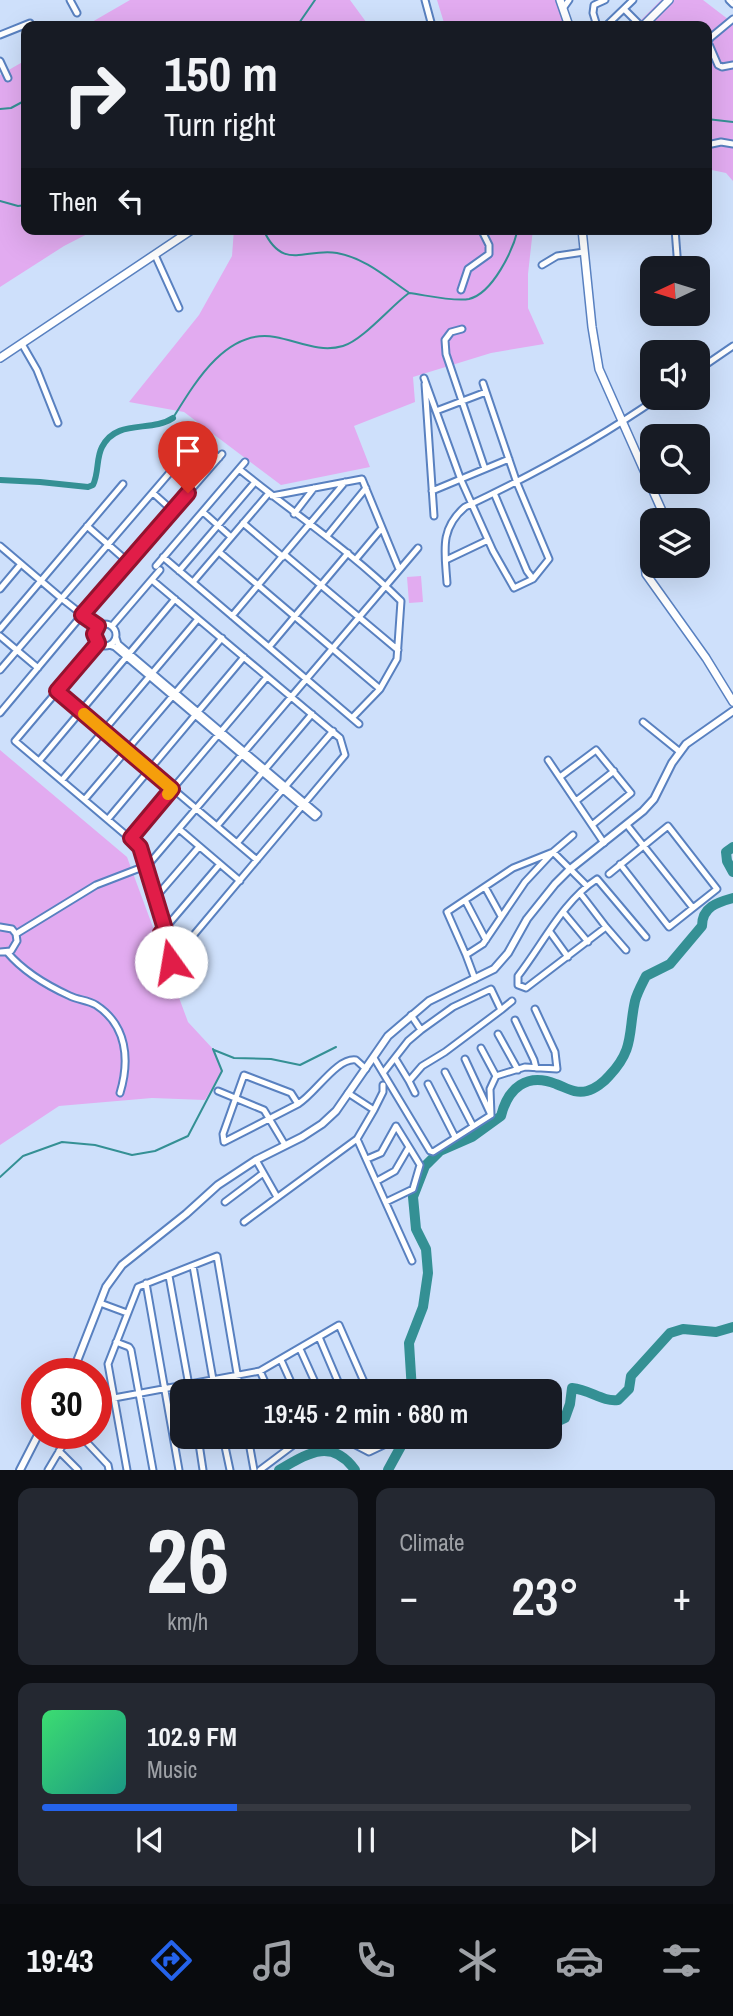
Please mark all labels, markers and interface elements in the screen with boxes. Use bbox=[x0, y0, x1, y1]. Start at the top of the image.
text: 150 m bbox=[164, 40, 278, 106]
icon: right bbox=[49, 49, 140, 140]
text: Turn right bbox=[164, 103, 276, 146]
icon: left bbox=[112, 182, 150, 220]
text: Then bbox=[49, 184, 98, 219]
north arrow bbox=[640, 256, 710, 326]
map controls bbox=[640, 256, 710, 578]
button: sound bbox=[640, 340, 710, 410]
pin bbox=[158, 421, 218, 493]
button: search bbox=[640, 424, 710, 494]
icon: arrive bbox=[169, 432, 207, 470]
button: layers bbox=[640, 508, 710, 578]
position arrow bbox=[134, 925, 208, 999]
speed limit sign: 30 bbox=[21, 1358, 112, 1449]
text: 19:45 · 2 min · 680 m bbox=[264, 1396, 468, 1431]
text: 26 bbox=[146, 1499, 229, 1621]
text: Climate bbox=[400, 1527, 464, 1558]
text: 23° bbox=[511, 1561, 579, 1631]
text: − bbox=[400, 1571, 418, 1622]
text: + bbox=[673, 1571, 691, 1622]
text: km/h bbox=[167, 1606, 208, 1637]
text: 102.9 FM bbox=[147, 1719, 237, 1754]
text: Music bbox=[147, 1754, 197, 1785]
icon: previous bbox=[131, 1821, 169, 1859]
icon: pause bbox=[347, 1821, 385, 1859]
icon: next bbox=[564, 1821, 602, 1859]
icon: directions bbox=[147, 1936, 196, 1985]
icon: music bbox=[249, 1936, 298, 1985]
icon: phone bbox=[351, 1936, 400, 1985]
icon: climate bbox=[453, 1936, 502, 1985]
icon: car bbox=[555, 1936, 604, 1985]
icon: filters bbox=[657, 1936, 706, 1985]
text: 19:43 bbox=[27, 1939, 94, 1982]

